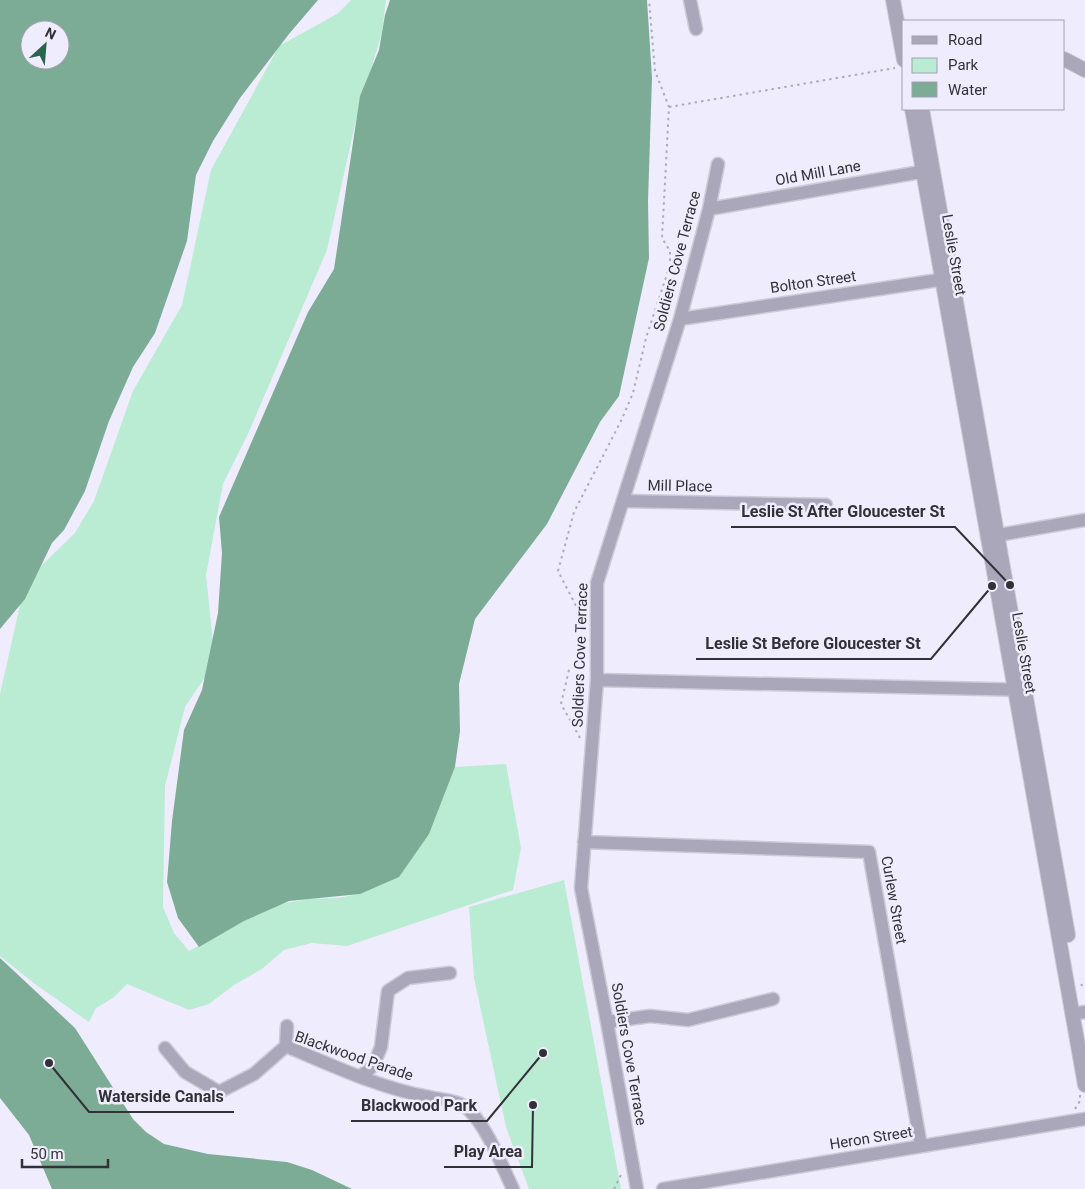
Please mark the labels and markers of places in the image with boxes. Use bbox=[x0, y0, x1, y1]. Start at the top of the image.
callout: Leslie St After Gloucester St bbox=[731, 496, 955, 527]
callout: Leslie St Before Gloucester St bbox=[696, 628, 931, 659]
callout: Waterside Canals bbox=[89, 1081, 234, 1112]
callout: Blackwood Park bbox=[351, 1090, 487, 1121]
callout: Play Area bbox=[444, 1136, 532, 1167]

